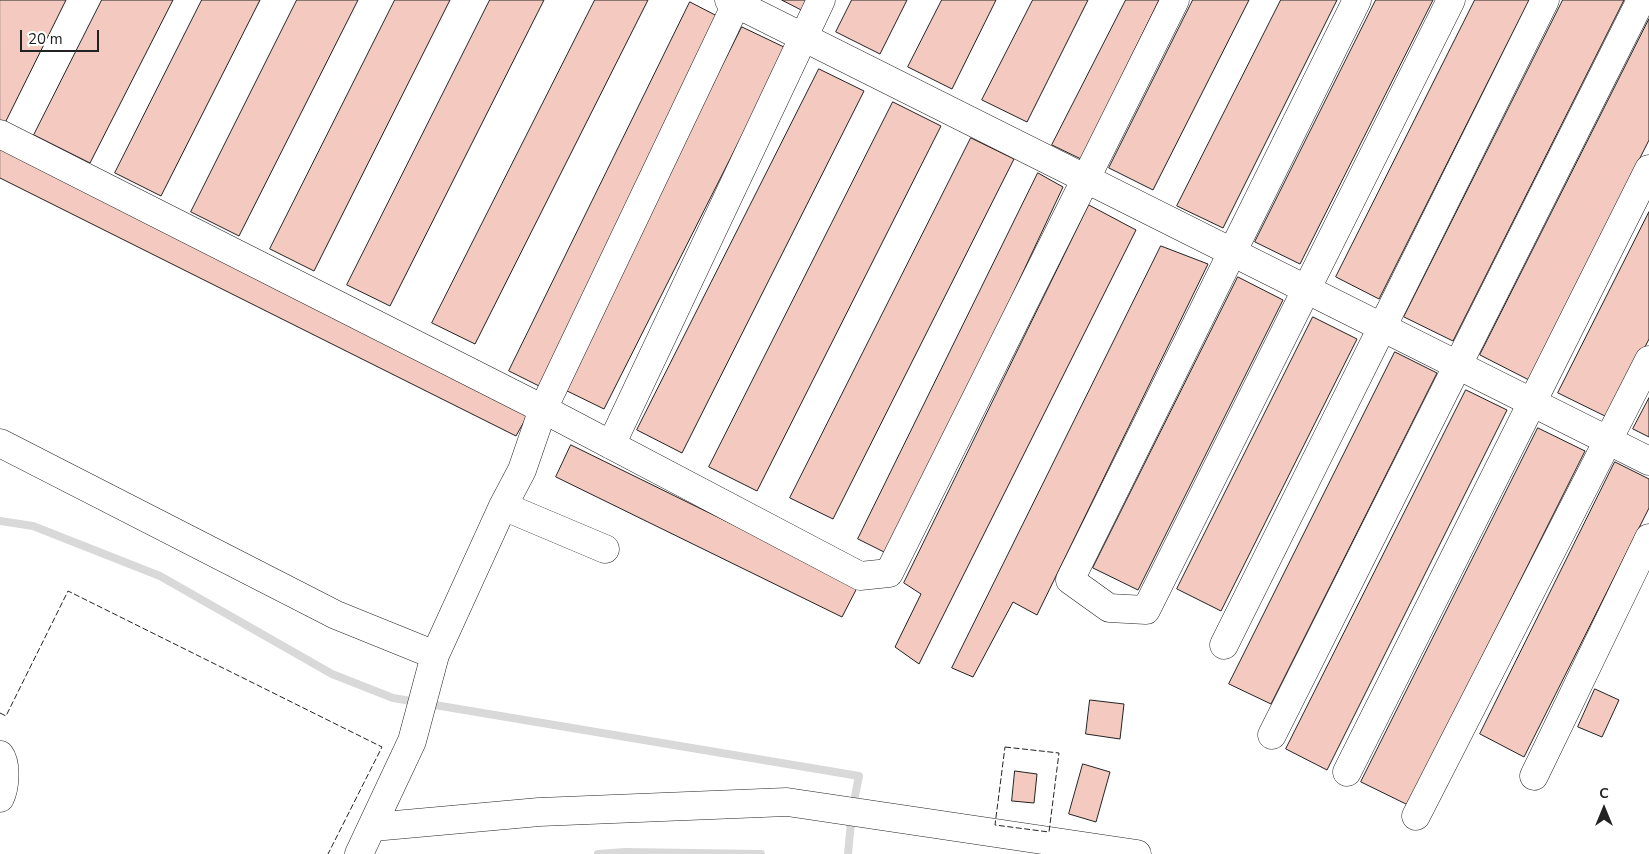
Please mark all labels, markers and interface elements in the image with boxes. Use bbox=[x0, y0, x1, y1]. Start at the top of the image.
scale bar bbox=[22, 20, 101, 52]
text: 20 m bbox=[28, 29, 63, 49]
north arrow bbox=[1579, 784, 1629, 834]
text: С bbox=[1599, 784, 1609, 803]

